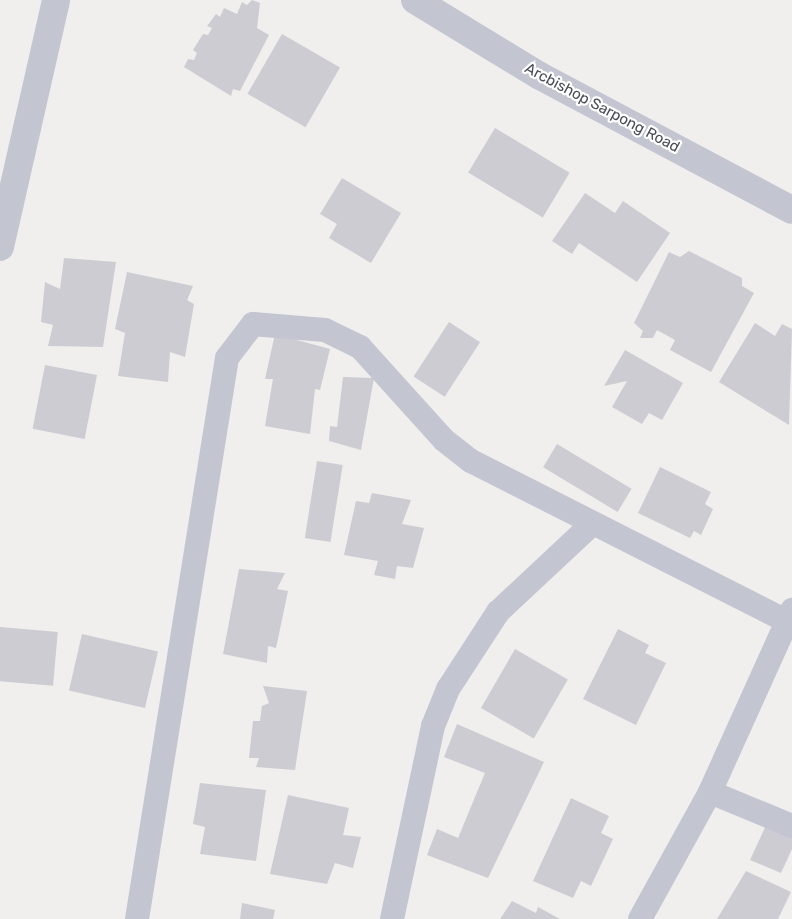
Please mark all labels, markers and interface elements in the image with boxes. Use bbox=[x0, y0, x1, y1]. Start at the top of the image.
street label: Arcbishop Sarpong Road bbox=[522, 60, 682, 156]

